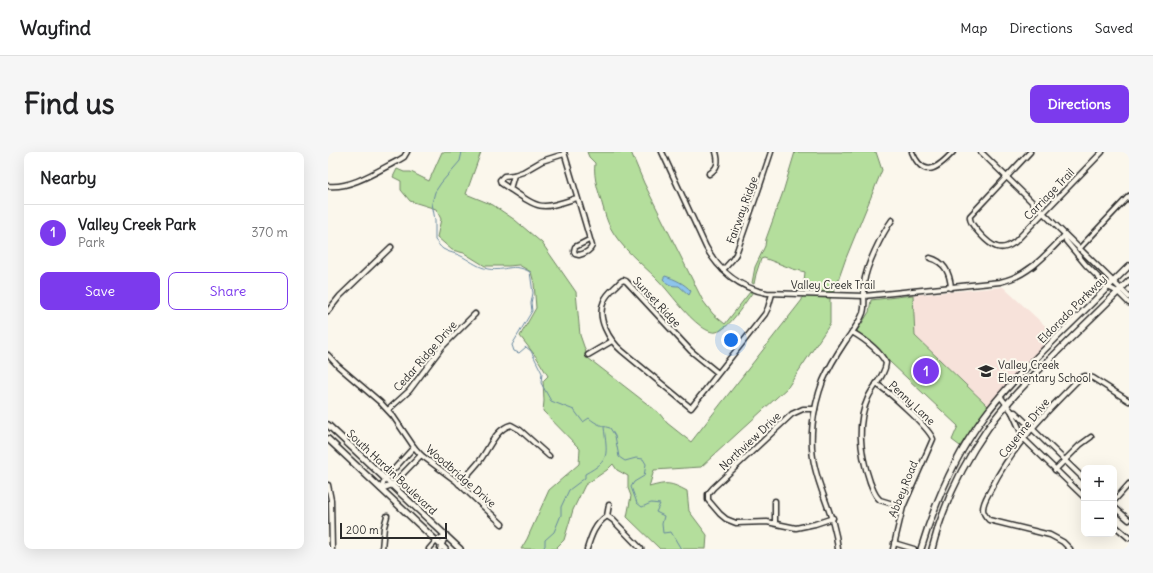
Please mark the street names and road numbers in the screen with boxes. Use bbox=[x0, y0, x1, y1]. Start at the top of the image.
street label: Carriage Trail bbox=[1021, 165, 1077, 223]
street label: Fairway Ridge bbox=[723, 174, 761, 246]
street label: Eldorado Parkway bbox=[1035, 272, 1109, 346]
street label: Sunset Ridge bbox=[630, 274, 684, 330]
street label: Valley Creek Trail bbox=[791, 278, 875, 292]
street label: Cedar Ridge Drive bbox=[390, 318, 460, 394]
street label: Penny Lane bbox=[886, 378, 938, 428]
street label: Cayenne Drive bbox=[996, 395, 1052, 461]
street label: Northview Drive bbox=[716, 409, 784, 473]
street label: South Hardin Boulevard bbox=[344, 426, 440, 518]
street label: Woodbridge Drive bbox=[423, 442, 499, 510]
street label: Abbey Road bbox=[885, 458, 921, 519]

